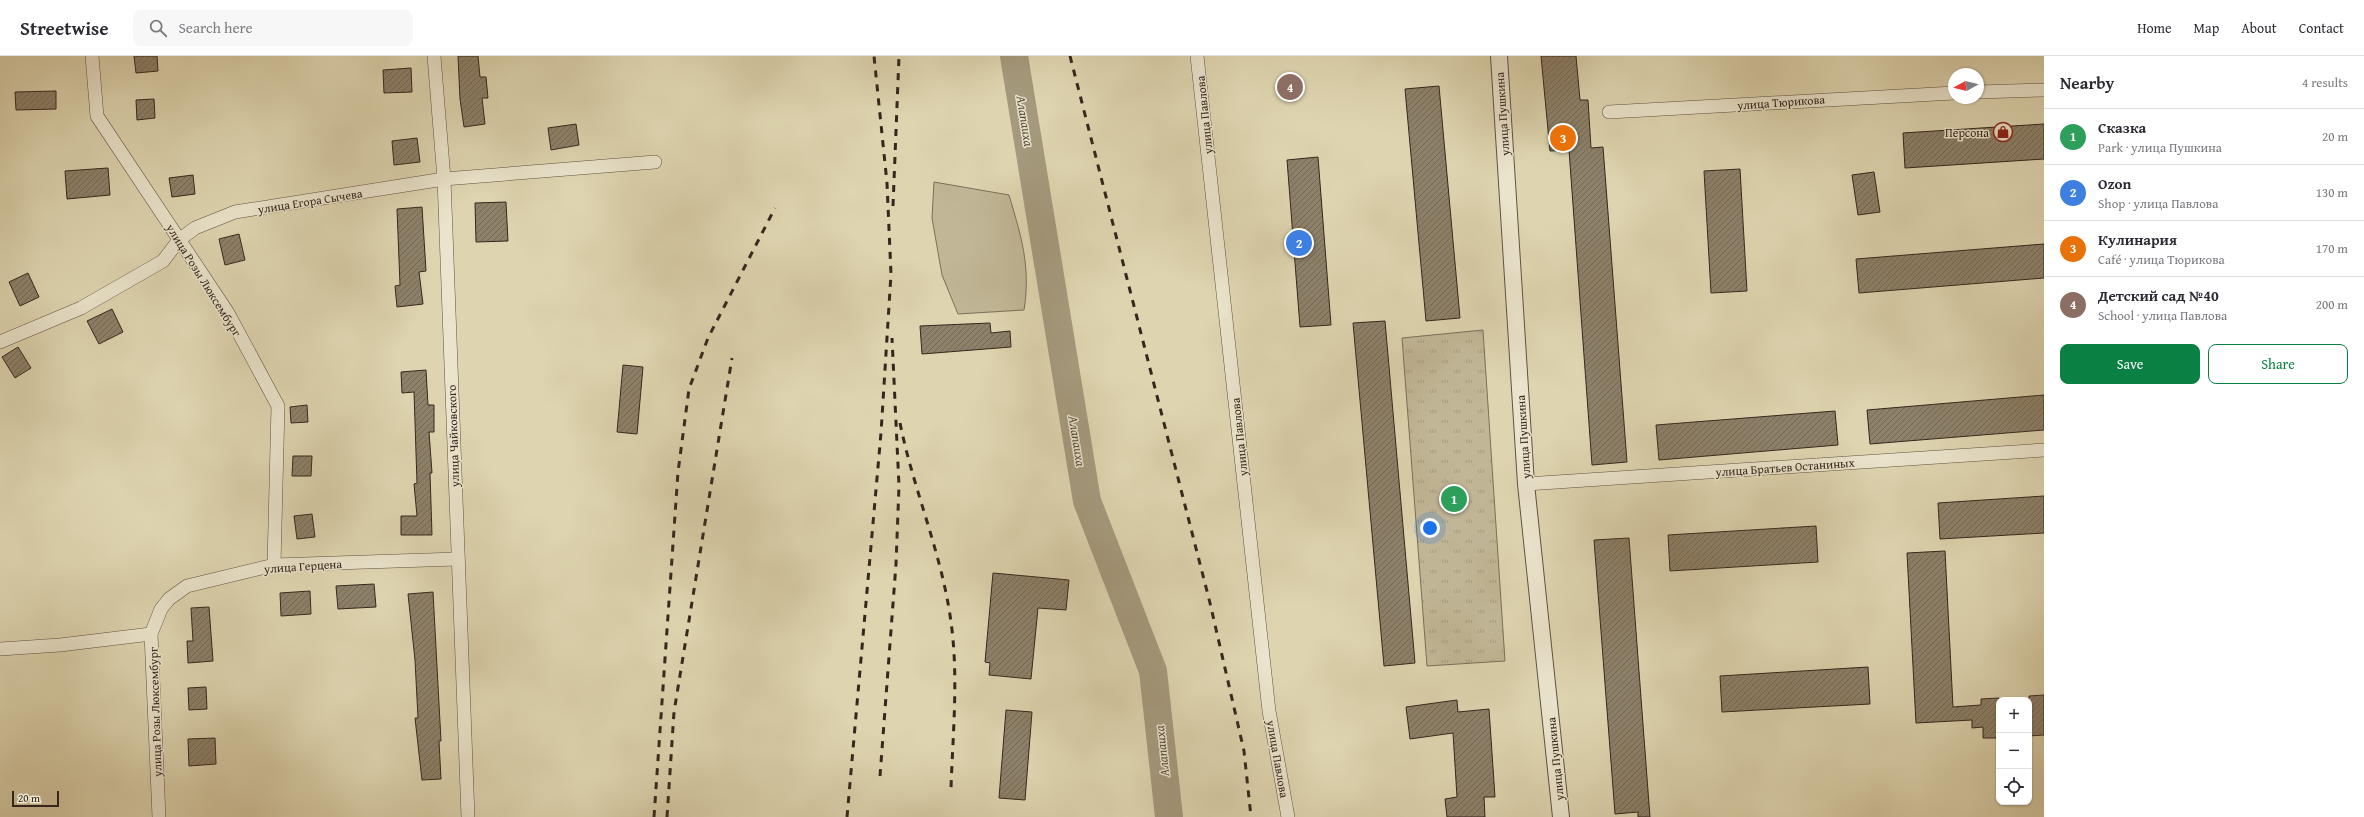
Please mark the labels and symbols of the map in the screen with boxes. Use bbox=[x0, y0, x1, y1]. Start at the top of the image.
north arrow bbox=[1948, 68, 1984, 104]
street label: улица Пушкина bbox=[1491, 71, 1513, 158]
pin: 4 bbox=[1277, 72, 1303, 102]
street label: улица Павлова bbox=[1191, 75, 1217, 156]
street label: улица Тюрикова bbox=[1736, 90, 1826, 114]
water label: Алапаиха bbox=[1011, 93, 1038, 148]
shop icon: Персона bbox=[1992, 121, 2014, 143]
pin: 3 bbox=[1550, 123, 1576, 153]
place label: Персона bbox=[1945, 124, 1989, 141]
street label: улица Егора Сычева bbox=[255, 184, 364, 218]
street label: улица Розы Люксембург bbox=[162, 220, 246, 340]
pin: 2 bbox=[1286, 228, 1312, 258]
street label: улица Чайковского bbox=[443, 385, 463, 488]
street label: улица Пушкина bbox=[1512, 394, 1534, 481]
street label: улица Павлова bbox=[1226, 397, 1252, 478]
water label: Алапаиха bbox=[1063, 413, 1090, 468]
street label: улица Братьев Останиных bbox=[1714, 454, 1856, 480]
pin: 1 bbox=[1441, 484, 1467, 514]
your location bbox=[1420, 518, 1440, 538]
street label: улица Герцена bbox=[262, 555, 343, 577]
street label: улица Розы Люксембург bbox=[144, 647, 166, 778]
street label: улица Пушкина bbox=[1542, 716, 1568, 803]
street label: улица Павлова bbox=[1263, 718, 1293, 799]
water label: Алапаиха bbox=[1150, 725, 1174, 778]
scale bar bbox=[12, 789, 59, 808]

